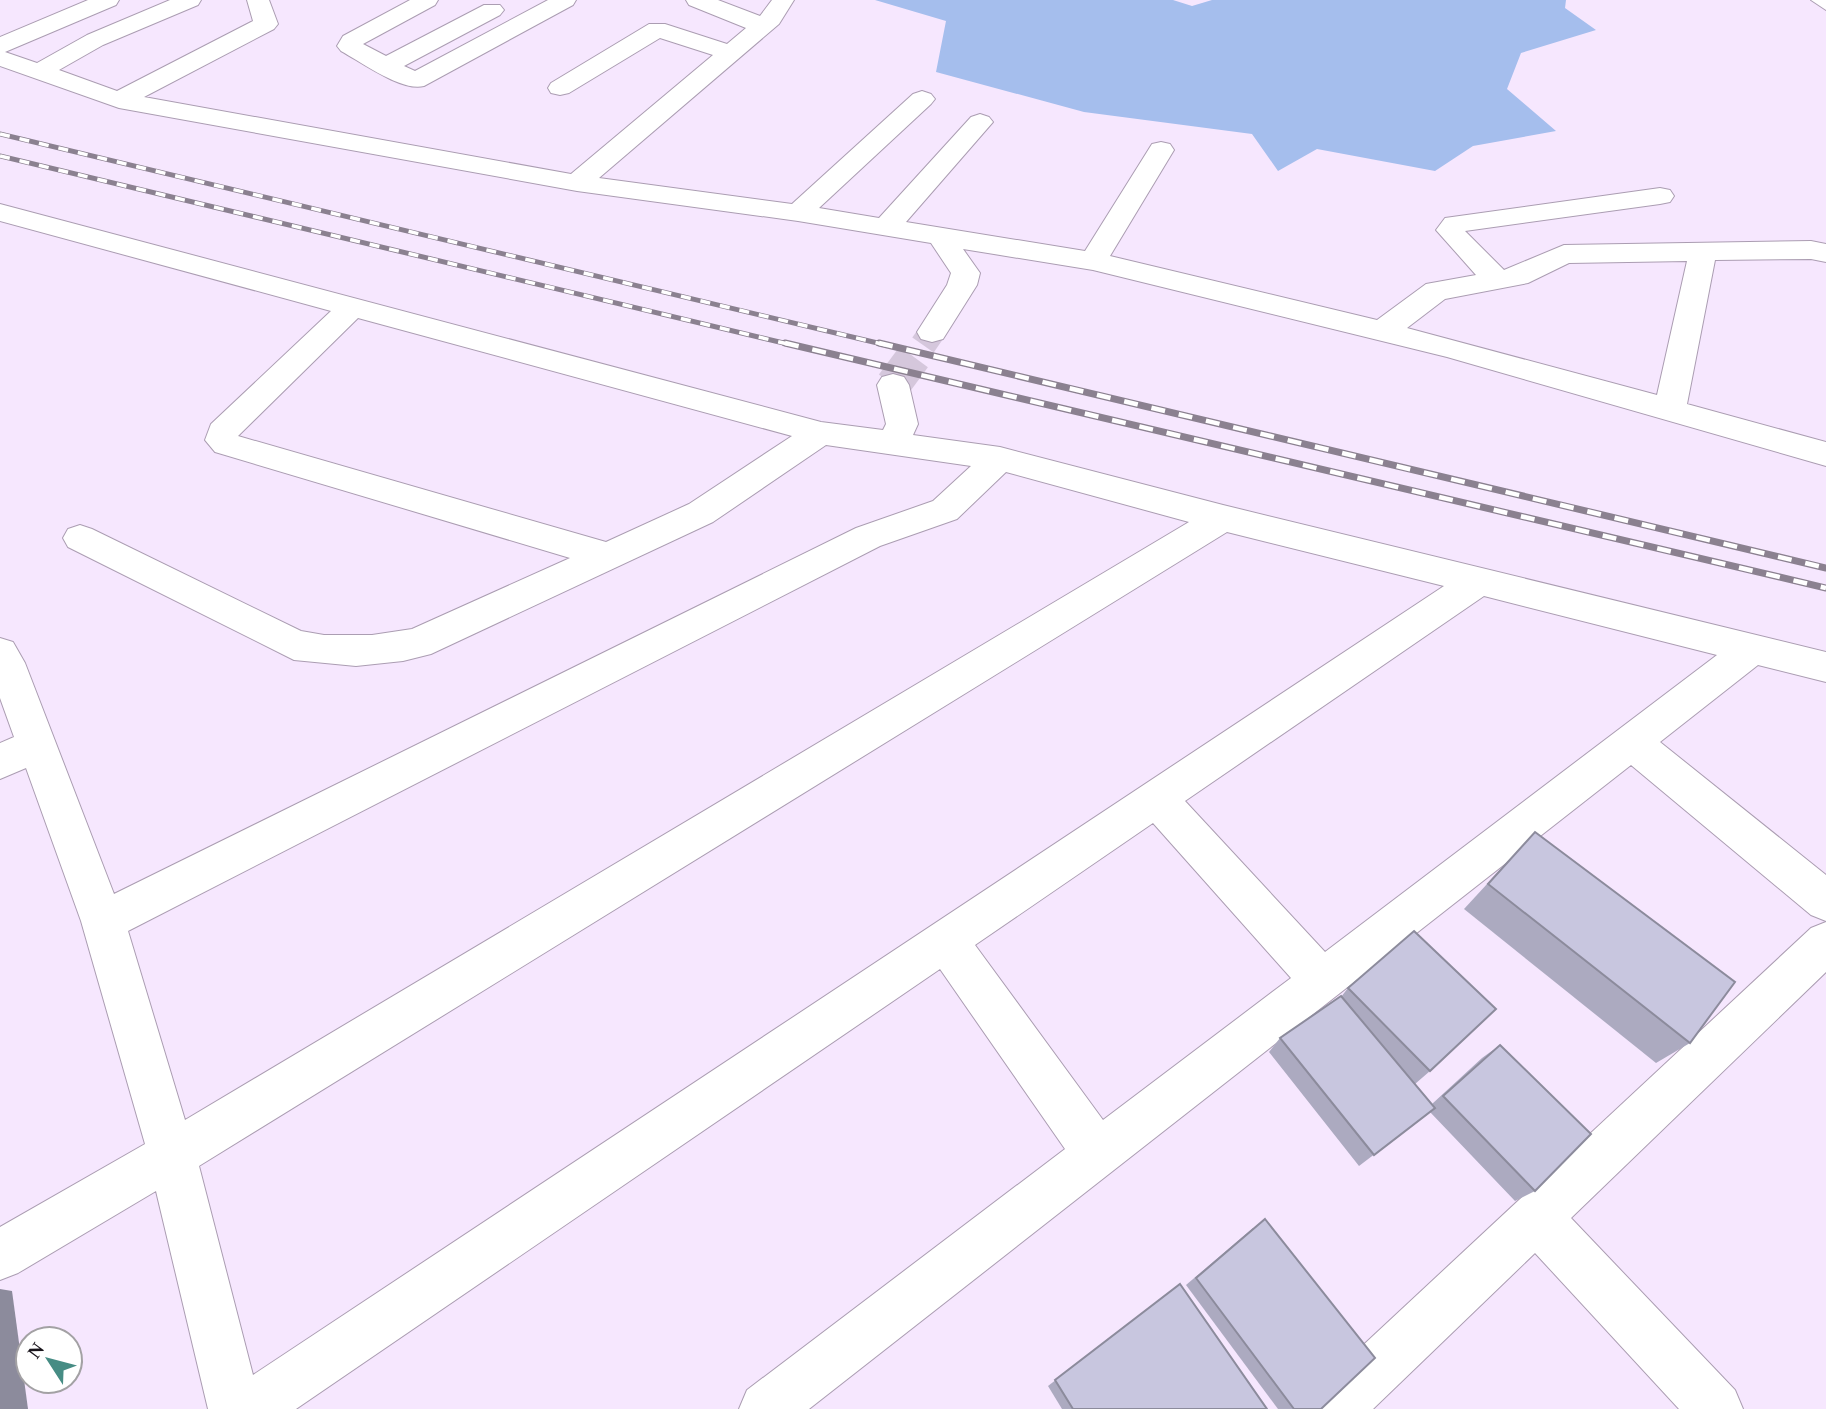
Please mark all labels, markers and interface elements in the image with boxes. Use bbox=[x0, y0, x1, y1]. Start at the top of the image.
north arrow bbox=[14, 1325, 84, 1395]
text: N bbox=[23, 1338, 48, 1362]

